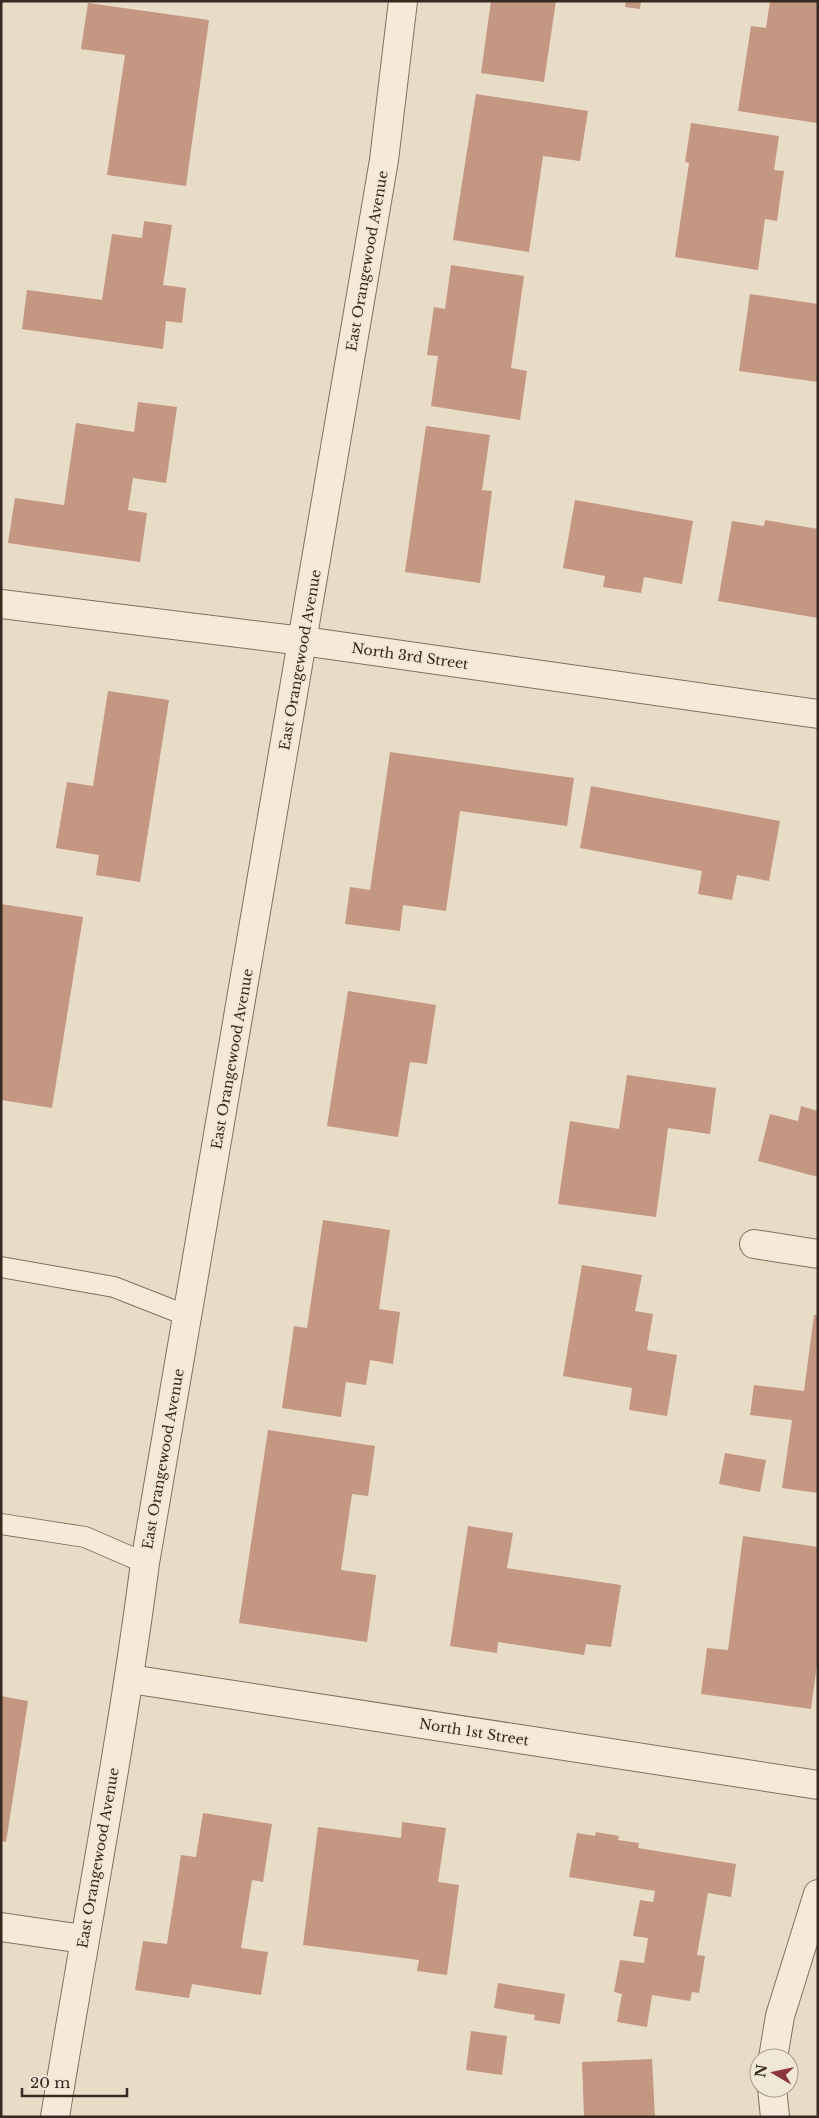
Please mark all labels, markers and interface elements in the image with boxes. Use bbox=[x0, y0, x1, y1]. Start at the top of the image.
street label: East Orangewood Avenue bbox=[342, 169, 392, 353]
street label: East Orangewood Avenue bbox=[275, 568, 325, 752]
street label: North 3rd Street bbox=[350, 639, 470, 673]
street label: East Orangewood Avenue bbox=[207, 967, 257, 1151]
street label: East Orangewood Avenue bbox=[138, 1367, 188, 1551]
street label: North 1st Street bbox=[418, 1714, 531, 1750]
street label: East Orangewood Avenue bbox=[73, 1766, 123, 1950]
north arrow bbox=[749, 2048, 799, 2098]
text: N bbox=[751, 2063, 771, 2079]
scale bar bbox=[22, 2066, 128, 2098]
text: 20 m bbox=[30, 2073, 70, 2092]

